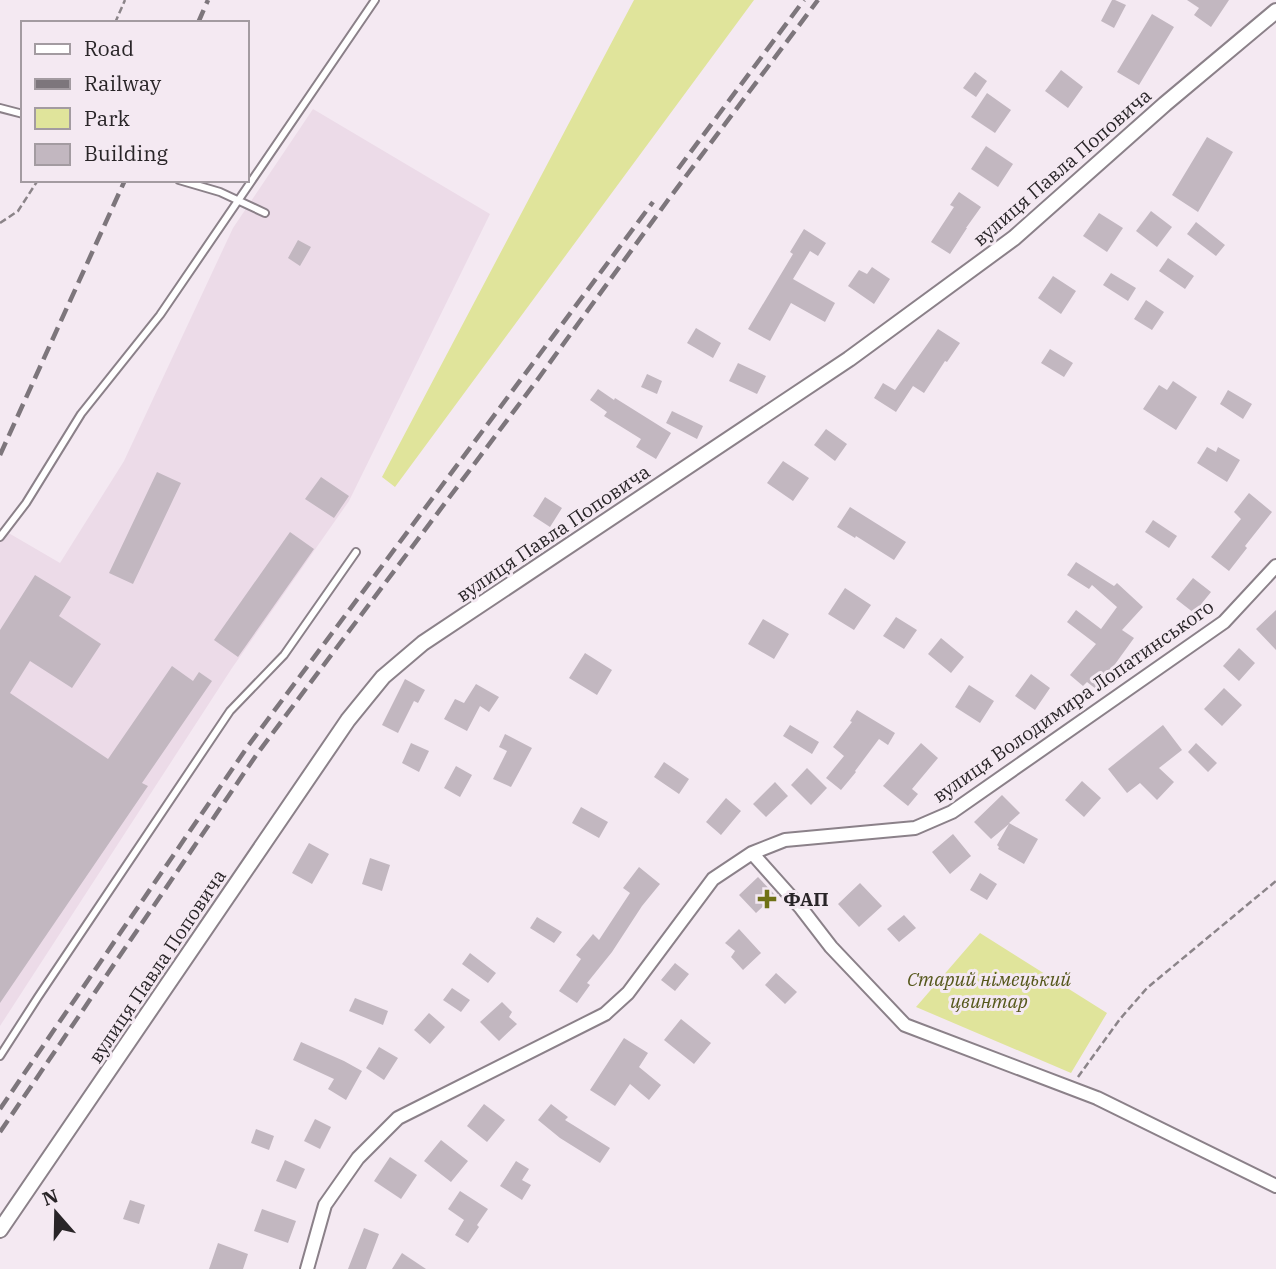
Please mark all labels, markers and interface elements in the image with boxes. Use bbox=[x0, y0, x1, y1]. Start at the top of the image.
legend bbox=[21, 21, 248, 182]
text: Road bbox=[84, 34, 134, 62]
text: Railway bbox=[84, 69, 162, 97]
street label: вулиця Павла Поповича bbox=[968, 83, 1156, 251]
text: Park bbox=[84, 104, 131, 132]
text: Building bbox=[84, 139, 169, 167]
street label: вулиця Павла Поповича bbox=[452, 459, 654, 607]
street label: вулиця Володимира Лопатинського bbox=[928, 594, 1218, 808]
street label: вулиця Павла Поповича bbox=[83, 865, 231, 1067]
place label: ФАП bbox=[783, 887, 829, 911]
marker: ФАП bbox=[757, 889, 777, 909]
park label: Старий німецький цвинтар bbox=[907, 967, 1071, 1013]
north arrow bbox=[21, 1178, 91, 1248]
text: N bbox=[39, 1183, 61, 1211]

